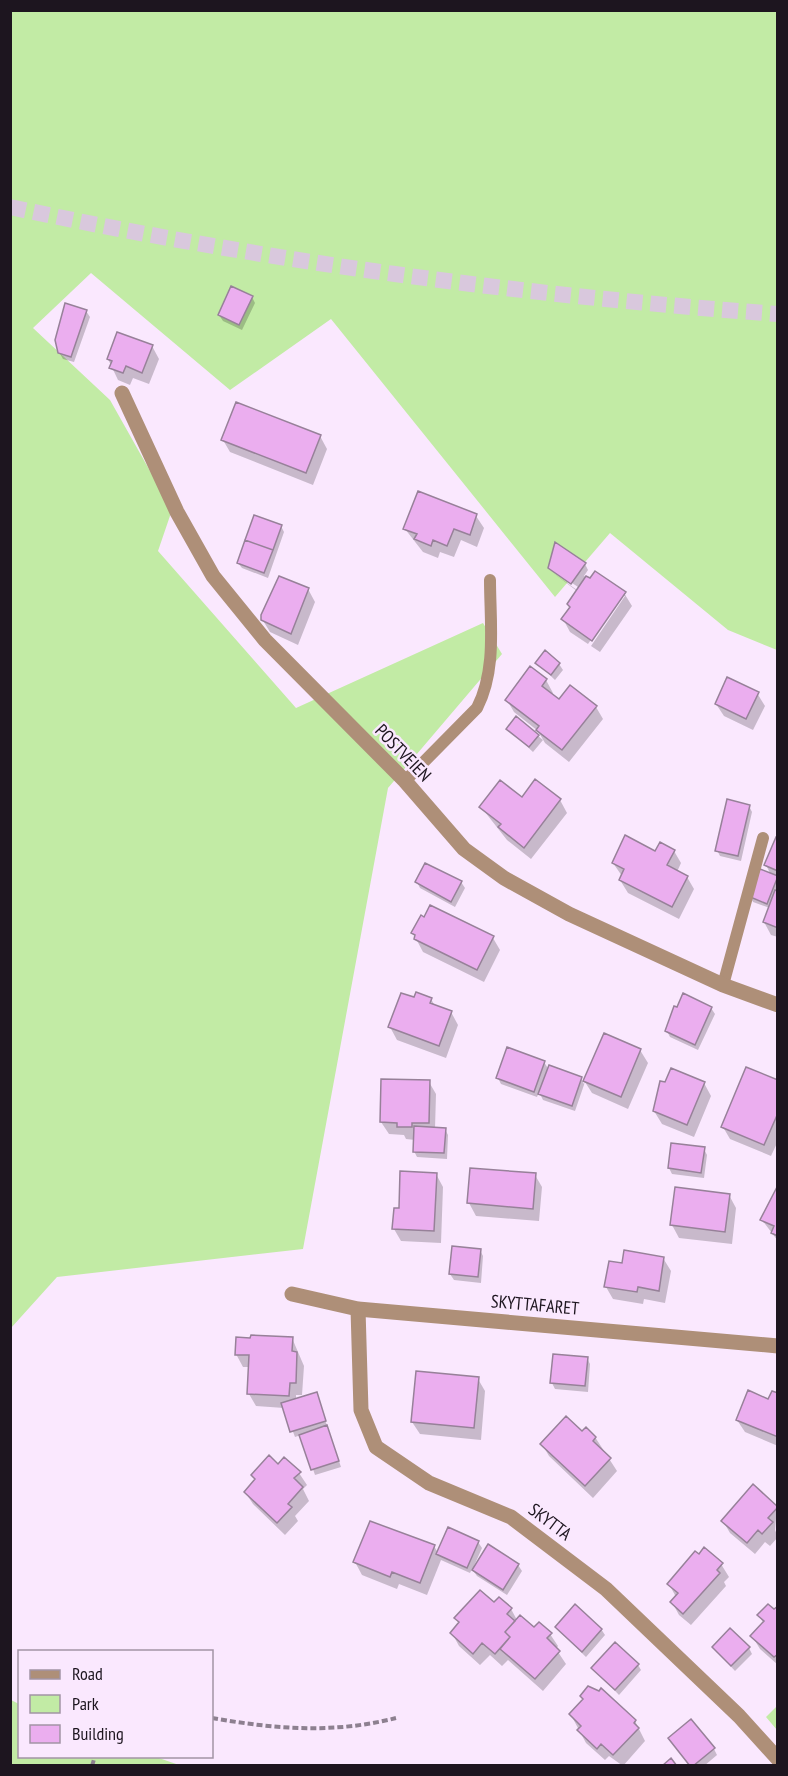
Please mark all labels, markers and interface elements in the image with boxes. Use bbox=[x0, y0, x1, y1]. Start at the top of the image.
street label: POSTVEIEN bbox=[370, 719, 436, 786]
street label: SKYTTAFARET bbox=[490, 1289, 580, 1320]
street label: SKYTTA bbox=[524, 1498, 577, 1546]
legend bbox=[18, 1650, 213, 1758]
text: Road bbox=[72, 1662, 103, 1685]
text: Park bbox=[72, 1692, 99, 1715]
text: Building bbox=[72, 1722, 124, 1745]

